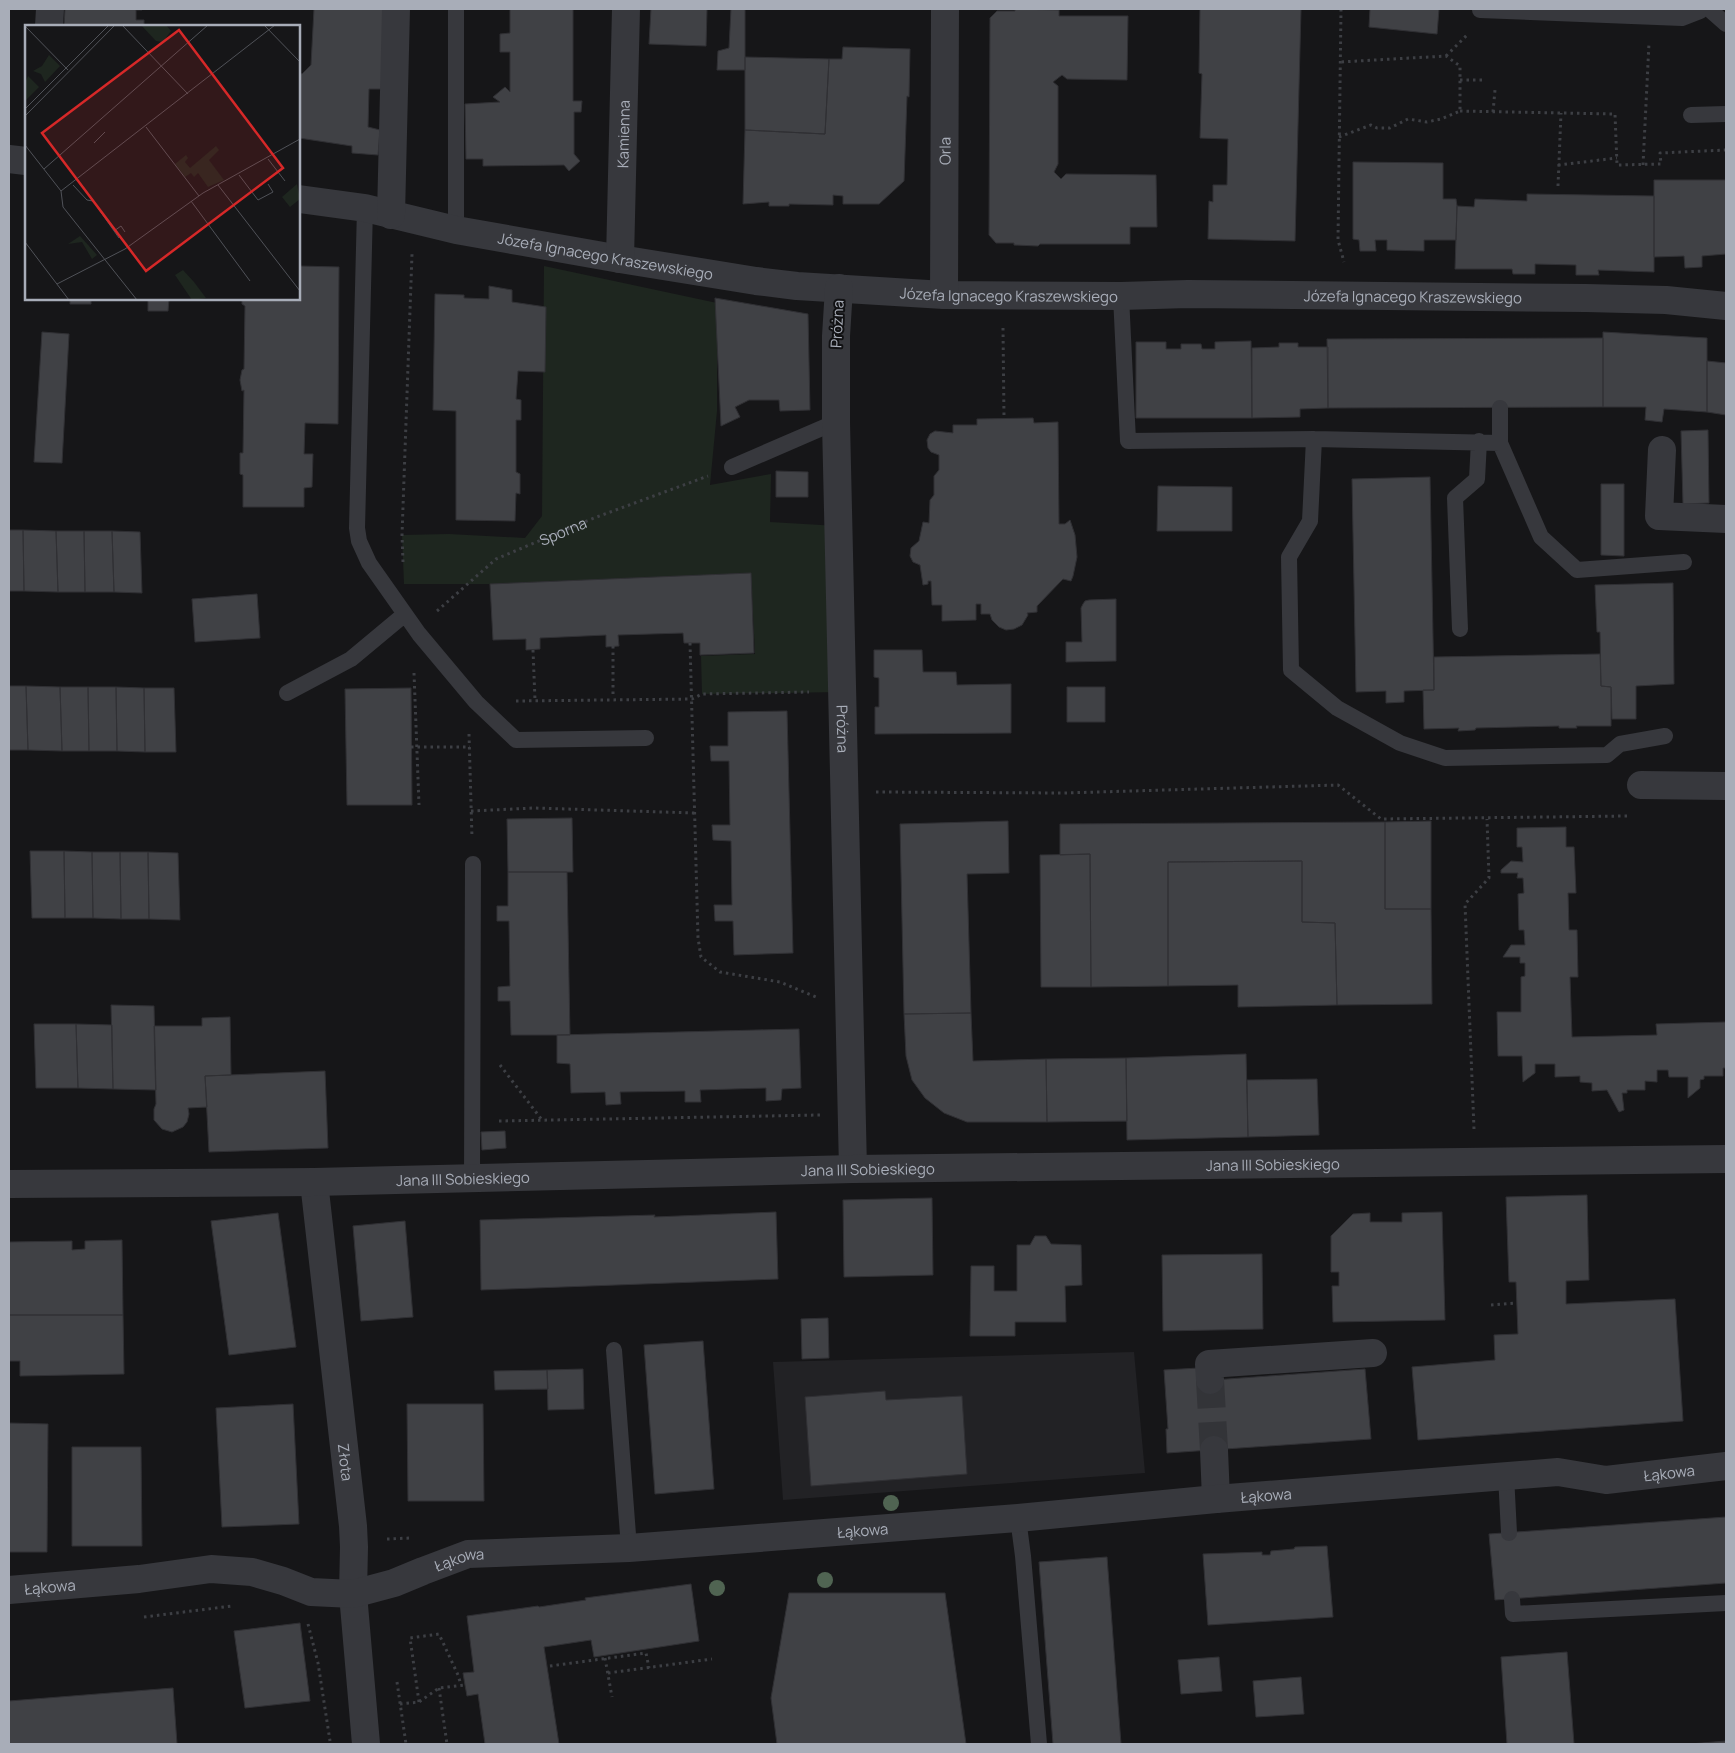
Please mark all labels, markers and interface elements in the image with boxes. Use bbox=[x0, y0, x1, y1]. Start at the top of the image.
inset map bbox=[25, 25, 300, 300]
street label: Kamienna bbox=[612, 100, 634, 168]
street label: Orla bbox=[934, 137, 955, 165]
street label: Józefa Ignacego Kraszewskiego bbox=[496, 227, 715, 284]
street label: Józefa Ignacego Kraszewskiego bbox=[899, 282, 1118, 306]
street label: Józefa Ignacego Kraszewskiego bbox=[1304, 285, 1522, 308]
street label: Próżna bbox=[825, 299, 849, 349]
street label: Sporna bbox=[536, 512, 590, 550]
street label: Próżna bbox=[832, 705, 854, 753]
street label: Jana III Sobieskiego bbox=[1206, 1153, 1340, 1175]
street label: Jana III Sobieskiego bbox=[801, 1158, 935, 1181]
street label: Jana III Sobieskiego bbox=[396, 1166, 530, 1191]
street label: Złota bbox=[333, 1442, 358, 1482]
street label: Łąkowa bbox=[1642, 1459, 1696, 1486]
street label: Łąkowa bbox=[1240, 1483, 1292, 1508]
street label: Łąkowa bbox=[836, 1518, 889, 1542]
street label: Łąkowa bbox=[431, 1543, 484, 1576]
street label: Łąkowa bbox=[23, 1574, 76, 1599]

